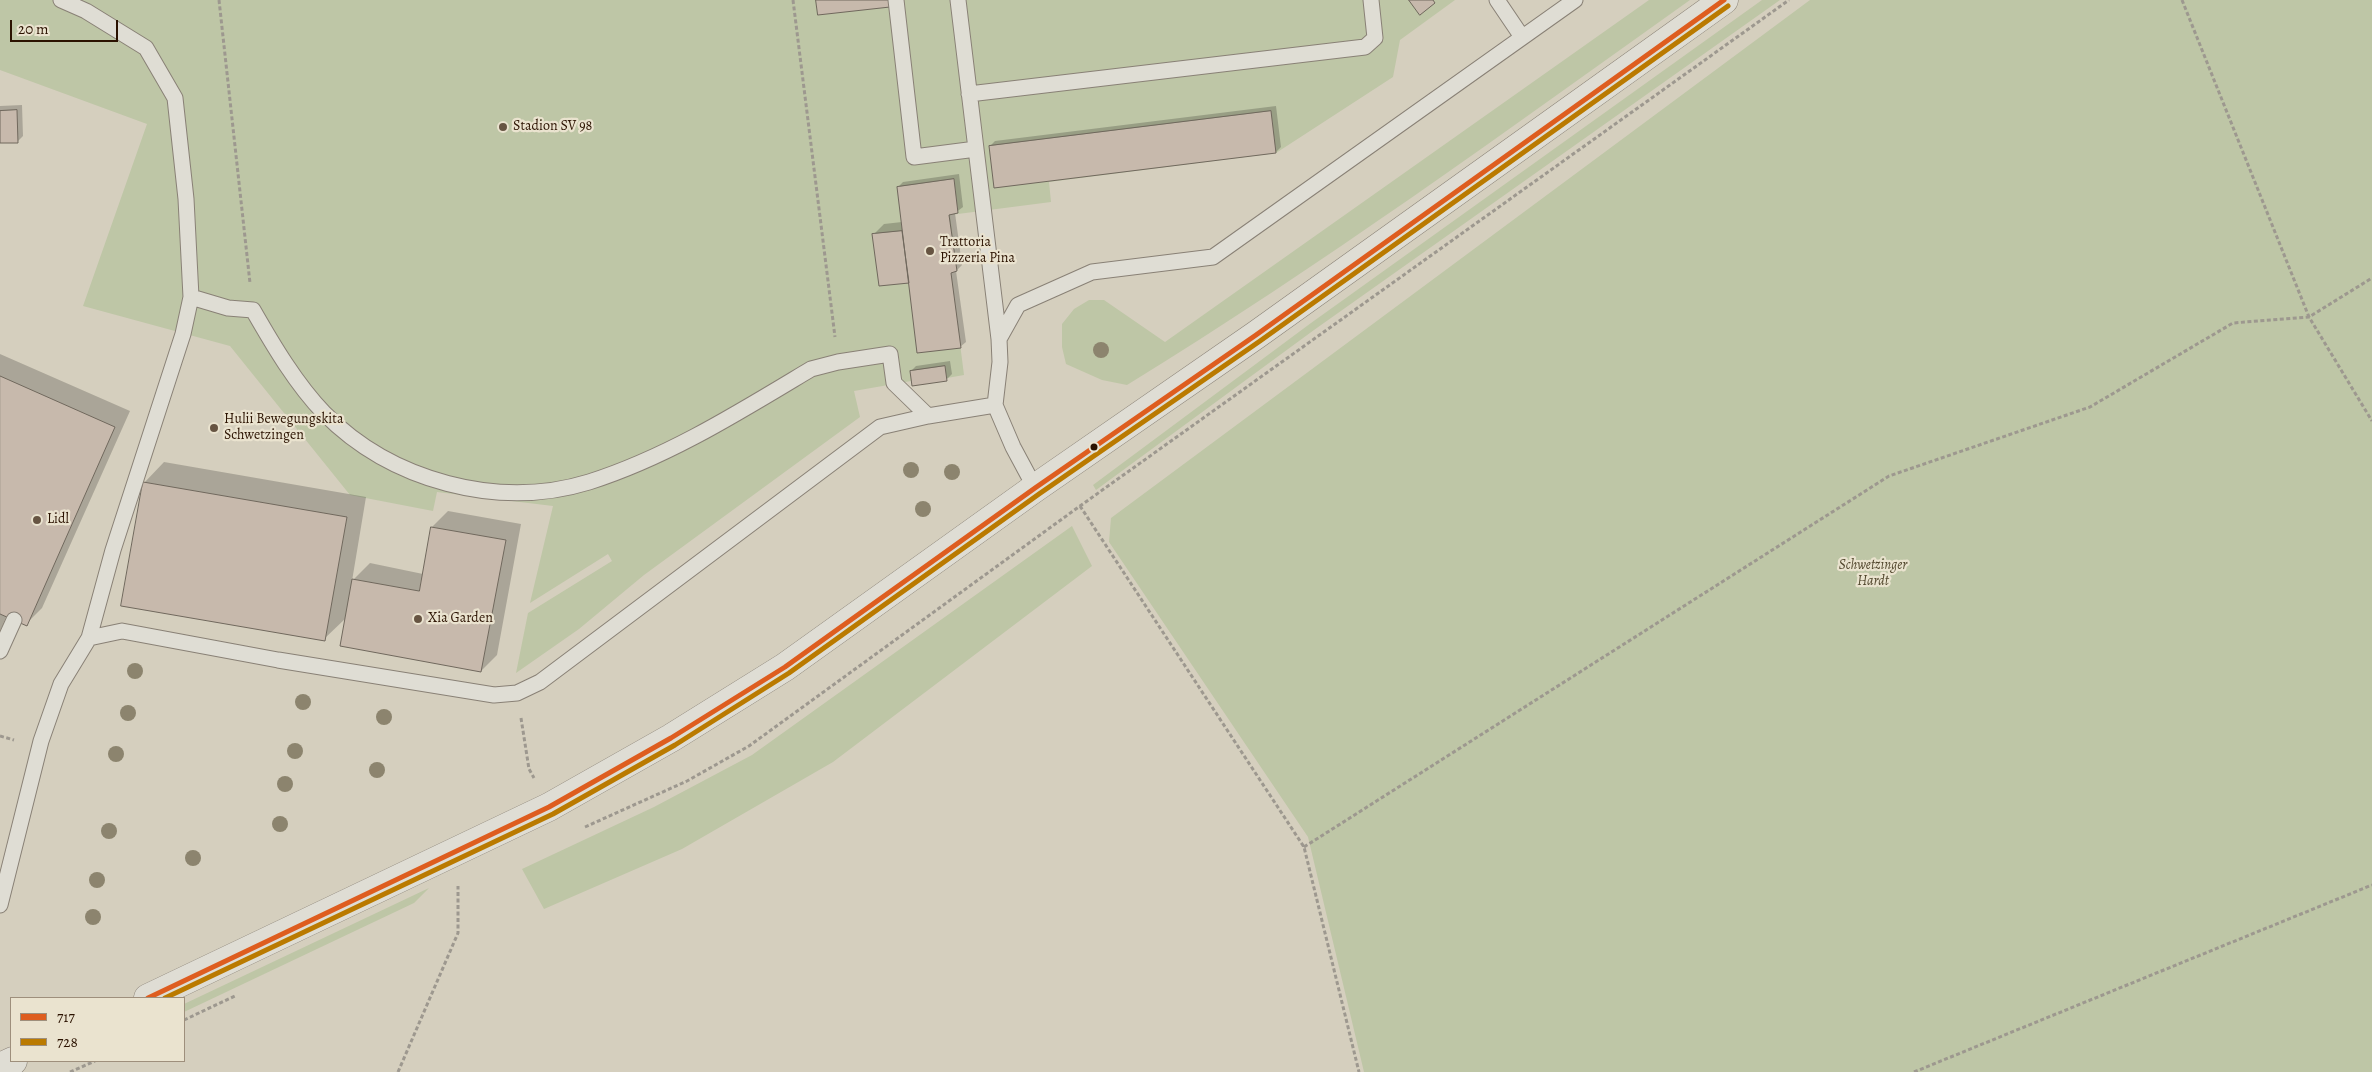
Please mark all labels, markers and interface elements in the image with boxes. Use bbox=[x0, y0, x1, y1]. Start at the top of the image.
scale bar bbox=[12, 10, 120, 42]
text: 20 m bbox=[18, 19, 49, 39]
place label: Stadion SV 98 bbox=[513, 119, 592, 135]
marker: Stadion SV 98 bbox=[497, 121, 509, 133]
place label: Trattoria Pizzeria Pina bbox=[940, 235, 1015, 268]
marker: Trattoria Pizzeria Pina bbox=[924, 245, 936, 257]
place label: Hulii Bewegungskita Schwetzingen bbox=[224, 412, 343, 444]
marker: Hulii Bewegungskita Schwetzingen bbox=[208, 422, 220, 434]
unlabelled marker bbox=[1089, 442, 1099, 452]
place label: Lidl bbox=[47, 512, 69, 528]
marker: Lidl bbox=[31, 514, 43, 526]
park label: Schwetzinger Hardt bbox=[1839, 558, 1907, 590]
place label: Xia Garden bbox=[428, 611, 493, 627]
marker: Xia Garden bbox=[412, 613, 424, 625]
legend bbox=[10, 997, 185, 1062]
text: 717 bbox=[57, 1007, 75, 1027]
text: 728 bbox=[57, 1032, 78, 1052]

